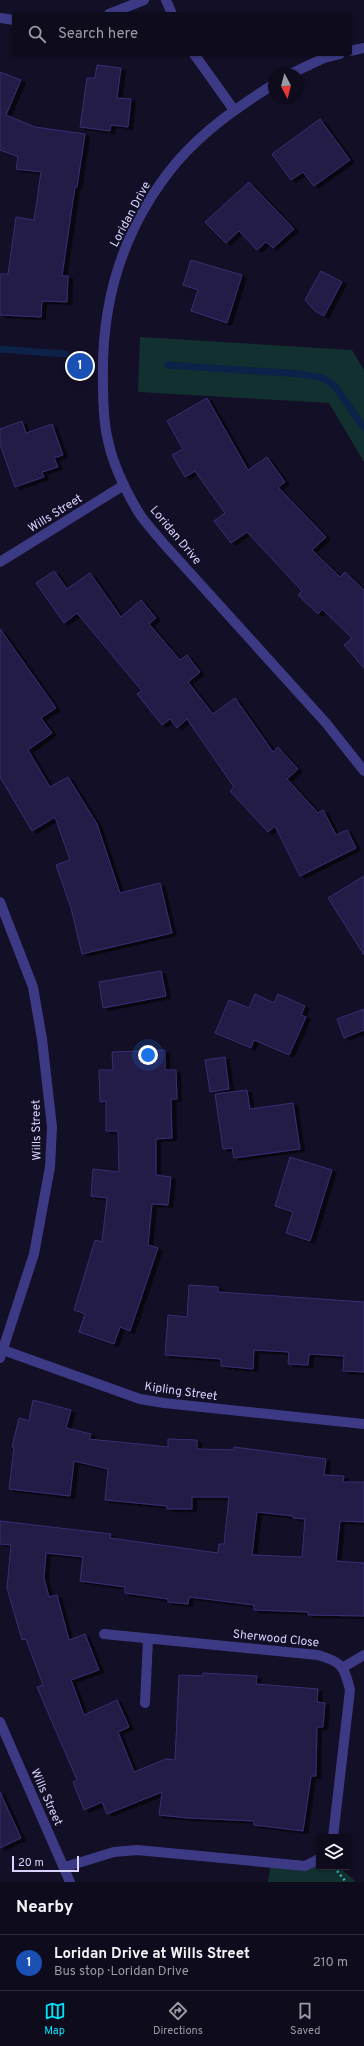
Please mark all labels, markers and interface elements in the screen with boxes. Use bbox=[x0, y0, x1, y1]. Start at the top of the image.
search box bbox=[12, 12, 352, 56]
icon: search bbox=[26, 23, 48, 45]
text: Search here bbox=[58, 25, 138, 44]
north arrow bbox=[268, 68, 304, 104]
street label: Loridan Drive bbox=[107, 179, 155, 250]
pin: 1 bbox=[67, 351, 93, 381]
street label: Wills Street bbox=[25, 491, 86, 537]
street label: Loridan Drive bbox=[146, 503, 205, 568]
your location bbox=[138, 1045, 158, 1065]
street label: Wills Street bbox=[28, 1099, 46, 1161]
street label: Kipling Street bbox=[143, 1379, 218, 1405]
street label: Sherwood Close bbox=[232, 1627, 320, 1651]
street label: Wills Street bbox=[26, 1766, 66, 1828]
map controls bbox=[316, 1834, 352, 1870]
button: layers bbox=[316, 1834, 352, 1870]
scale bar bbox=[12, 1854, 79, 1873]
text: 20 m bbox=[18, 1856, 44, 1870]
text: Nearby bbox=[16, 1897, 73, 1919]
text: Loridan Drive at Wills Street bbox=[54, 1945, 250, 1964]
text: 1 bbox=[26, 1955, 32, 1971]
text: 210 m bbox=[313, 1955, 348, 1971]
text: Bus stop · Loridan Drive bbox=[54, 1964, 189, 1980]
tab: Map bbox=[44, 2000, 66, 2038]
tab: Directions bbox=[153, 2000, 203, 2038]
tab: Saved bbox=[290, 2000, 320, 2038]

